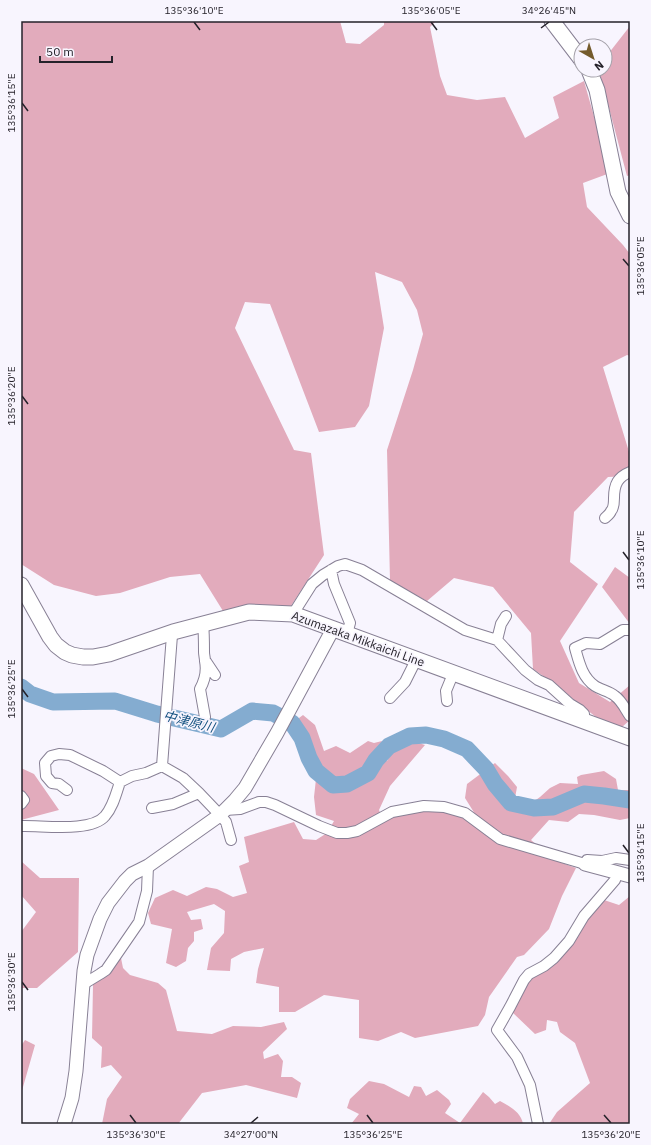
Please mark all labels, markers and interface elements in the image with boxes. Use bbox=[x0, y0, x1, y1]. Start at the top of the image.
text: 135°36'10"E bbox=[164, 4, 224, 17]
text: 135°36'05"E bbox=[401, 4, 461, 17]
text: 34°26'45"N bbox=[522, 4, 576, 17]
scale bar bbox=[40, 38, 112, 64]
north arrow bbox=[573, 38, 613, 78]
text: 50 m bbox=[46, 44, 74, 59]
text: N bbox=[592, 58, 607, 74]
text: 135°36'15"E bbox=[5, 73, 18, 133]
text: 135°36'05"E bbox=[634, 236, 647, 296]
text: 135°36'20"E bbox=[5, 366, 18, 426]
text: 135°36'10"E bbox=[634, 530, 647, 590]
street label: Azumazaka Mikkaichi Line bbox=[290, 607, 427, 670]
text: 135°36'25"E bbox=[5, 659, 18, 719]
water label: 中津原川 bbox=[162, 707, 218, 737]
text: 135°36'15"E bbox=[634, 823, 647, 883]
text: 135°36'30"E bbox=[5, 952, 18, 1012]
text: 135°36'30"E bbox=[106, 1128, 166, 1141]
text: 34°27'00"N bbox=[224, 1128, 278, 1141]
text: 135°36'25"E bbox=[343, 1128, 403, 1141]
text: 135°36'20"E bbox=[581, 1128, 641, 1141]

